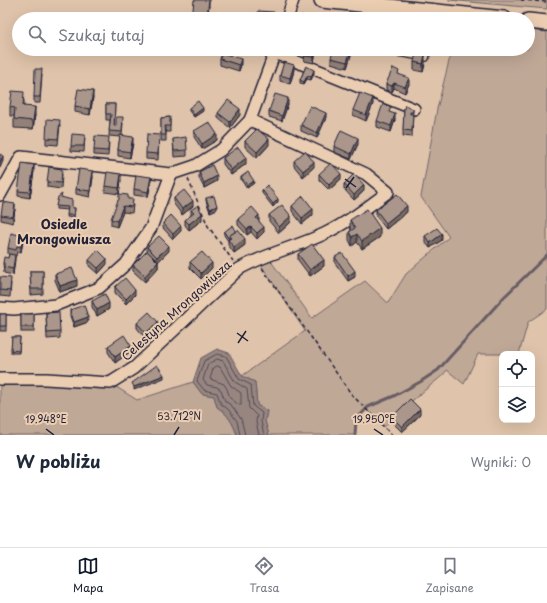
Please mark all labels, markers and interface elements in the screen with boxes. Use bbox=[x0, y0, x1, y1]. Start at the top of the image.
search box bbox=[12, 12, 535, 56]
icon: search bbox=[26, 23, 48, 45]
text: Szukaj tutaj bbox=[58, 23, 145, 46]
district label: Osiedle Mrongowiusza bbox=[17, 214, 111, 248]
street label: Celestyna Mrongowiusza bbox=[117, 255, 235, 364]
map controls bbox=[499, 351, 535, 423]
button: locate bbox=[499, 351, 535, 387]
button: layers bbox=[499, 387, 535, 423]
text: 53.712°N bbox=[157, 408, 201, 423]
text: 19.948°E bbox=[25, 411, 67, 426]
text: 19.950°E bbox=[353, 411, 395, 426]
text: W pobliżu bbox=[16, 448, 101, 474]
text: Wyniki: 0 bbox=[471, 452, 531, 471]
tab: Mapa bbox=[73, 555, 103, 596]
tab: Trasa bbox=[249, 555, 279, 596]
tab: Zapisane bbox=[425, 555, 474, 596]

